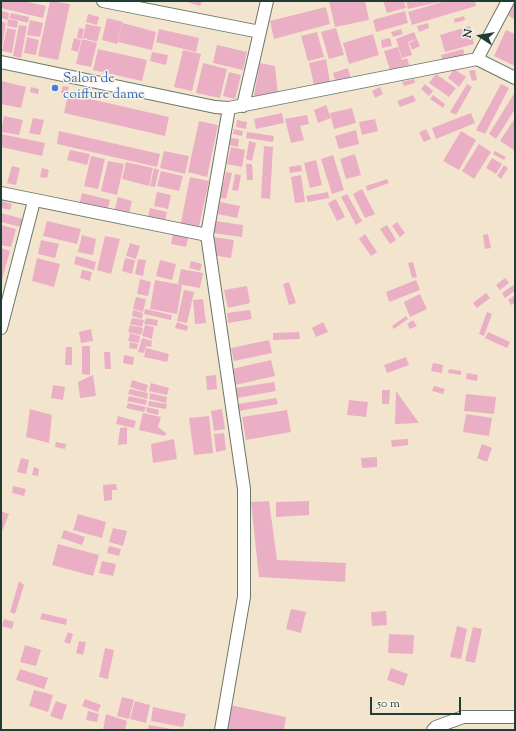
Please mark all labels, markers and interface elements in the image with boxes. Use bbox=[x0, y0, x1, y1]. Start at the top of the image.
north arrow bbox=[460, 16, 500, 56]
text: N bbox=[460, 28, 477, 39]
place label: Salon de coiffure dame bbox=[63, 72, 145, 104]
marker: Salon de coiffure dame bbox=[50, 83, 60, 93]
scale bar bbox=[372, 689, 463, 715]
text: 50 m bbox=[377, 695, 400, 713]

